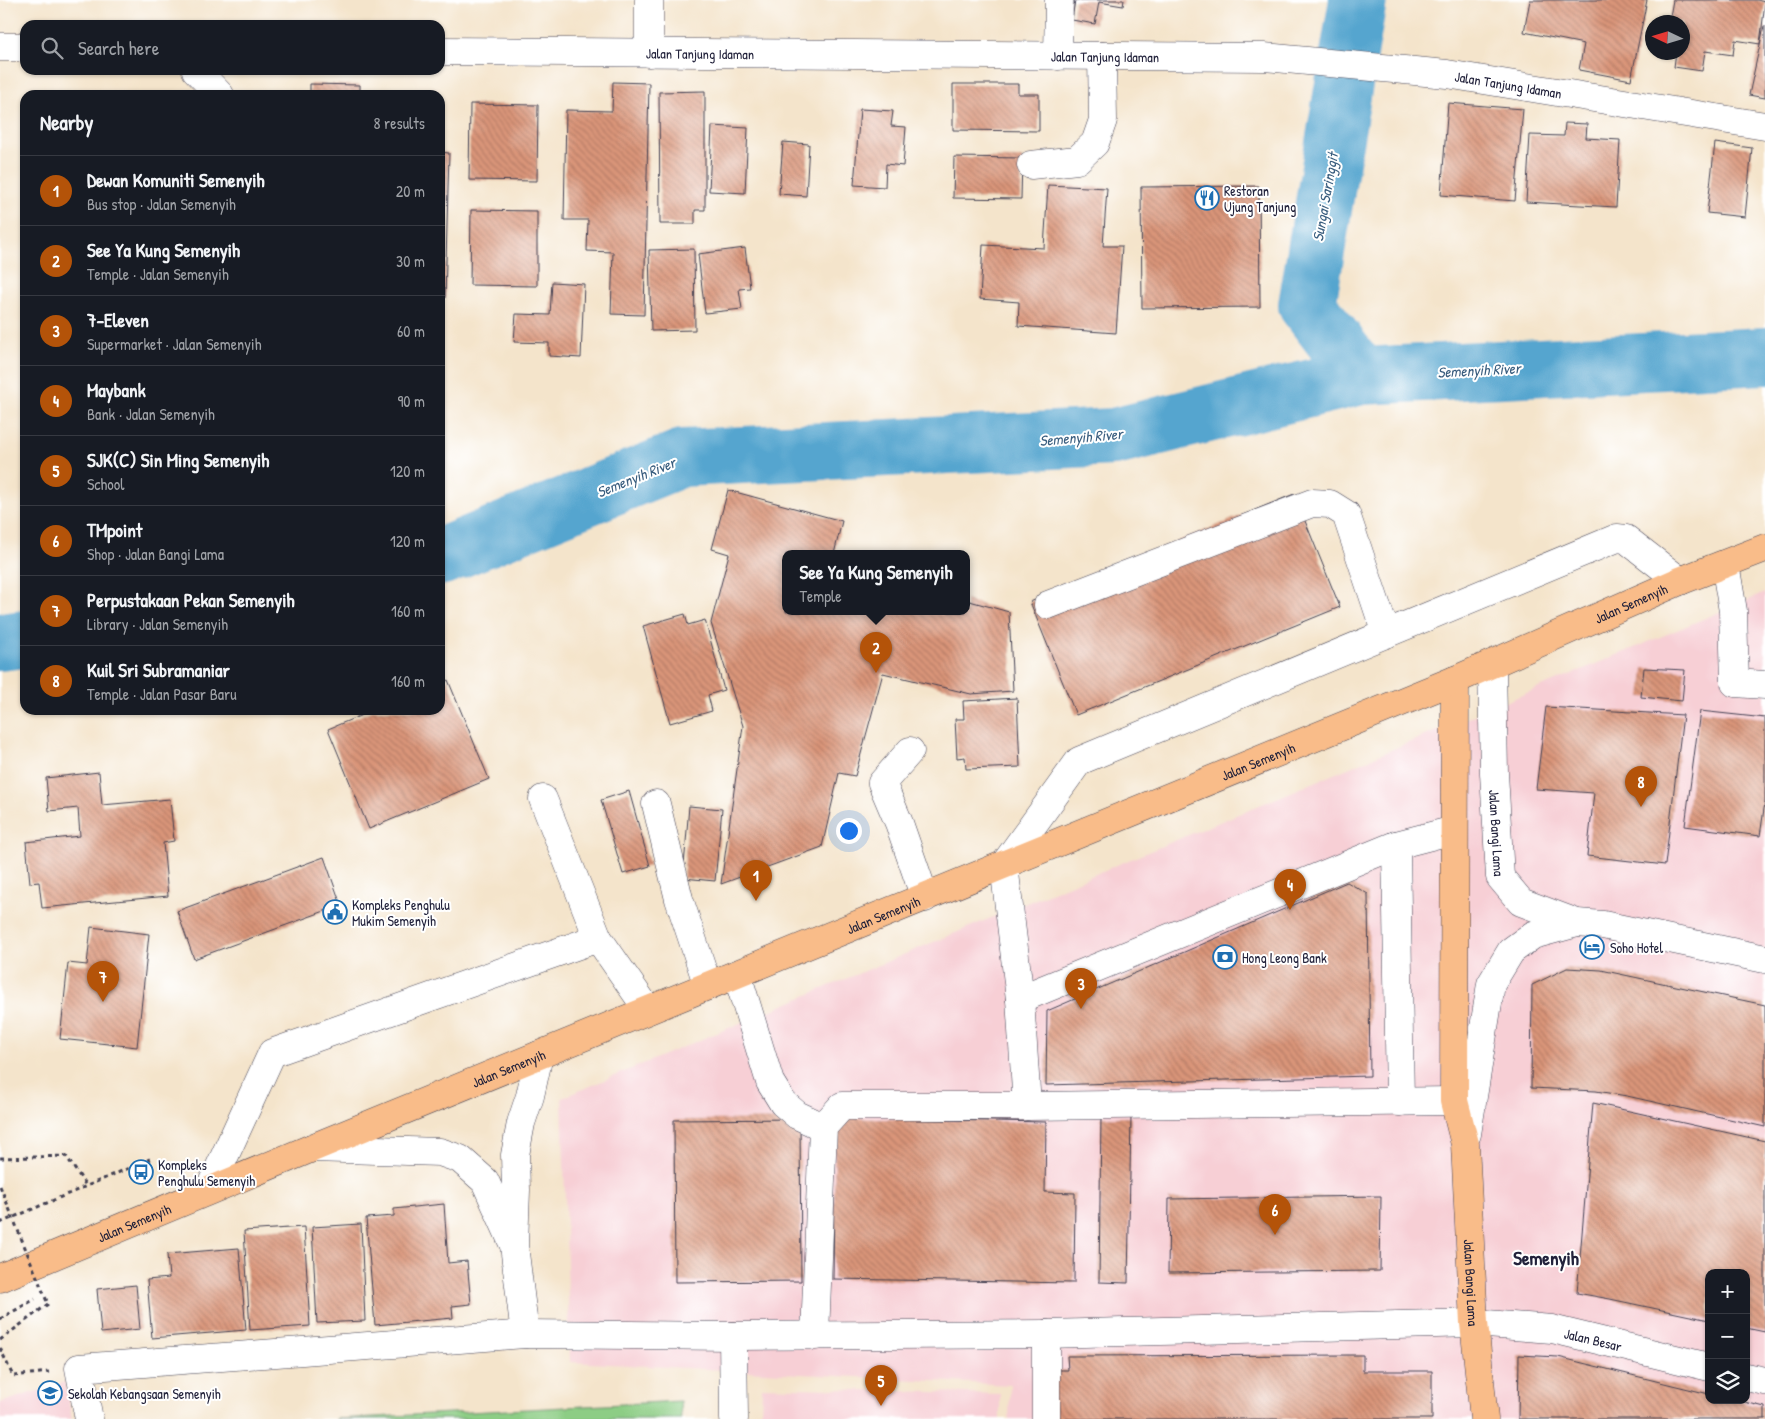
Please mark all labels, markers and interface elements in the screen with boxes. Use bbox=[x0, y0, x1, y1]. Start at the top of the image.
north arrow bbox=[1645, 15, 1690, 60]
search box bbox=[20, 20, 445, 75]
icon: search bbox=[38, 34, 66, 62]
text: Search here bbox=[78, 35, 159, 61]
street label: Jalan Tanjung Idaman bbox=[646, 43, 754, 64]
street label: Jalan Tanjung Idaman bbox=[1051, 46, 1159, 66]
street label: Jalan Tanjung Idaman bbox=[1453, 66, 1563, 102]
text: Nearby bbox=[40, 108, 93, 137]
text: 8 results bbox=[373, 112, 425, 134]
water label: Sungai Saringgit bbox=[1307, 148, 1344, 243]
text: Dewan Komuniti Semenyih bbox=[87, 167, 265, 193]
text: 1 bbox=[53, 180, 59, 202]
text: 20 m bbox=[396, 180, 425, 202]
place label: Restoran Ujung Tanjung bbox=[1224, 181, 1296, 217]
restaurant icon: Restoran Ujung Tanjung bbox=[1194, 185, 1220, 211]
text: Bus stop · Jalan Semenyih bbox=[87, 193, 236, 215]
text: See Ya Kung Semenyih bbox=[87, 237, 240, 263]
text: 2 bbox=[52, 250, 60, 272]
text: 30 m bbox=[396, 250, 425, 272]
text: Temple · Jalan Semenyih bbox=[87, 263, 229, 285]
text: 7-Eleven bbox=[87, 307, 149, 333]
text: 3 bbox=[52, 320, 60, 342]
text: 60 m bbox=[397, 320, 425, 342]
text: Supermarket · Jalan Semenyih bbox=[87, 333, 261, 355]
water label: Semenyih River bbox=[1437, 357, 1523, 383]
text: Maybank bbox=[87, 377, 146, 403]
text: 4 bbox=[53, 390, 59, 412]
text: 90 m bbox=[397, 390, 425, 412]
text: Bank · Jalan Semenyih bbox=[87, 403, 215, 425]
water label: Semenyih River bbox=[1039, 423, 1126, 451]
text: SJK(C) Sin Ming Semenyih bbox=[87, 447, 269, 473]
water label: Semenyih River bbox=[594, 451, 681, 502]
text: 5 bbox=[53, 460, 59, 482]
text: 120 m bbox=[390, 460, 425, 482]
text: School bbox=[87, 473, 124, 495]
text: TMpoint bbox=[87, 517, 142, 543]
text: 6 bbox=[53, 530, 59, 552]
text: 120 m bbox=[390, 530, 425, 552]
text: Shop · Jalan Bangi Lama bbox=[87, 543, 224, 565]
popup bbox=[782, 550, 970, 615]
text: See Ya Kung Semenyih bbox=[799, 559, 953, 585]
street label: Jalan Semenyih bbox=[1591, 578, 1670, 627]
text: Temple bbox=[799, 585, 842, 607]
text: Perpustakaan Pekan Semenyih bbox=[87, 587, 294, 613]
text: 7 bbox=[52, 600, 60, 622]
text: 160 m bbox=[391, 600, 425, 622]
text: Library · Jalan Semenyih bbox=[87, 613, 228, 635]
pin: 2 bbox=[860, 632, 892, 673]
text: Kuil Sri Subramaniar bbox=[87, 657, 230, 683]
text: 8 bbox=[53, 670, 59, 692]
text: 160 m bbox=[391, 670, 425, 692]
text: Temple · Jalan Pasar Baru bbox=[87, 683, 237, 705]
street label: Jalan Semenyih bbox=[1218, 737, 1298, 784]
pin: 8 bbox=[1625, 766, 1657, 807]
street label: Jalan Bangi Lama bbox=[1485, 789, 1509, 877]
your location bbox=[836, 818, 862, 844]
pin: 1 bbox=[740, 860, 772, 901]
pin: 4 bbox=[1274, 869, 1306, 910]
street label: Jalan Semenyih bbox=[843, 891, 923, 938]
place label: Kompleks Penghulu Mukim Semenyih bbox=[352, 895, 450, 931]
public building icon: Kompleks Penghulu Mukim Semenyih bbox=[322, 899, 348, 925]
hotel icon: Soho Hotel bbox=[1579, 934, 1605, 960]
place label: Soho Hotel bbox=[1610, 938, 1663, 957]
bank icon: Hong Leong Bank bbox=[1212, 944, 1238, 970]
place label: Hong Leong Bank bbox=[1242, 948, 1327, 968]
pin: 7 bbox=[87, 961, 119, 1002]
pin: 3 bbox=[1065, 968, 1097, 1009]
street label: Jalan Semenyih bbox=[469, 1044, 548, 1091]
place label: Kompleks Penghulu Semenyih bbox=[158, 1155, 255, 1191]
bus stop icon: Kompleks Penghulu Semenyih bbox=[128, 1159, 154, 1185]
pin: 6 bbox=[1259, 1194, 1291, 1235]
street label: Jalan Semenyih bbox=[94, 1198, 174, 1246]
street label: Jalan Bangi Lama bbox=[1460, 1239, 1484, 1327]
district label: Semenyih bbox=[1513, 1245, 1579, 1272]
map controls bbox=[1705, 1269, 1750, 1404]
button: + bbox=[1705, 1269, 1750, 1314]
button: − bbox=[1705, 1314, 1750, 1359]
street label: Jalan Besar bbox=[1563, 1323, 1624, 1355]
button: layers bbox=[1705, 1359, 1750, 1404]
pin: 5 bbox=[865, 1365, 897, 1406]
school or university icon: Sekolah Kebangsaan Semenyih bbox=[37, 1380, 63, 1406]
place label: Sekolah Kebangsaan Semenyih bbox=[68, 1384, 221, 1404]

